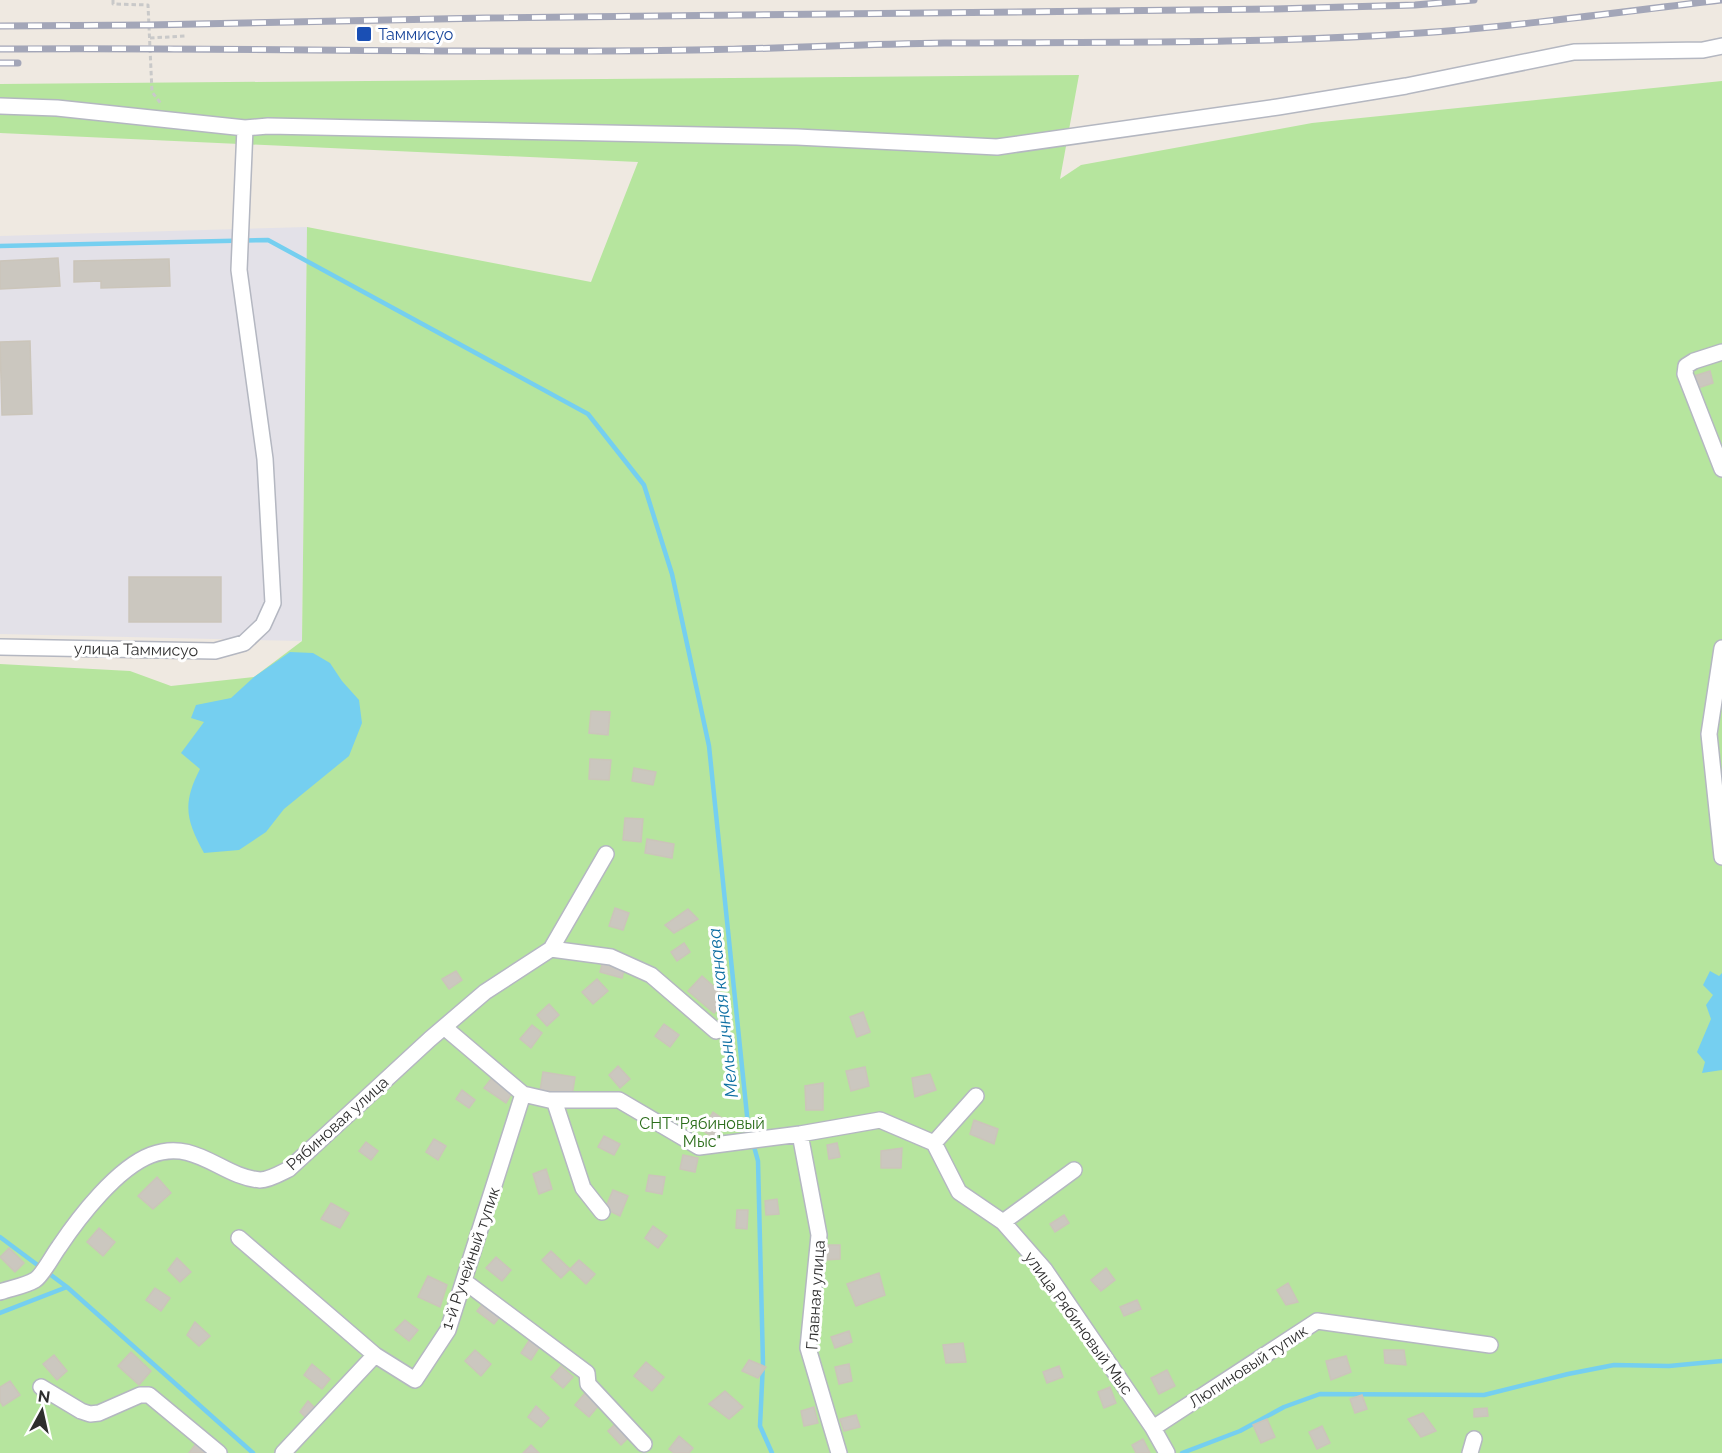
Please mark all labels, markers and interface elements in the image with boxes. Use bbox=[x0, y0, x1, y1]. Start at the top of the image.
marker: Таммисуо bbox=[355, 25, 373, 43]
place label: Таммисуо bbox=[378, 25, 453, 44]
street label: улица Таммисуо bbox=[74, 639, 198, 660]
water label: Мельничная канава bbox=[703, 927, 742, 1099]
street label: Рябиновая улица bbox=[282, 1073, 392, 1174]
park label: СНТ "Рябиновый Мыс" bbox=[639, 1114, 765, 1151]
street label: 1-й Ручейный тупик bbox=[437, 1184, 504, 1332]
street label: Главная улица bbox=[802, 1240, 829, 1351]
street label: улица Рябиновый Мыс bbox=[1020, 1248, 1137, 1399]
street label: Люпиновый тупик bbox=[1185, 1321, 1311, 1412]
north arrow bbox=[12, 1381, 72, 1441]
text: N bbox=[37, 1386, 51, 1407]

